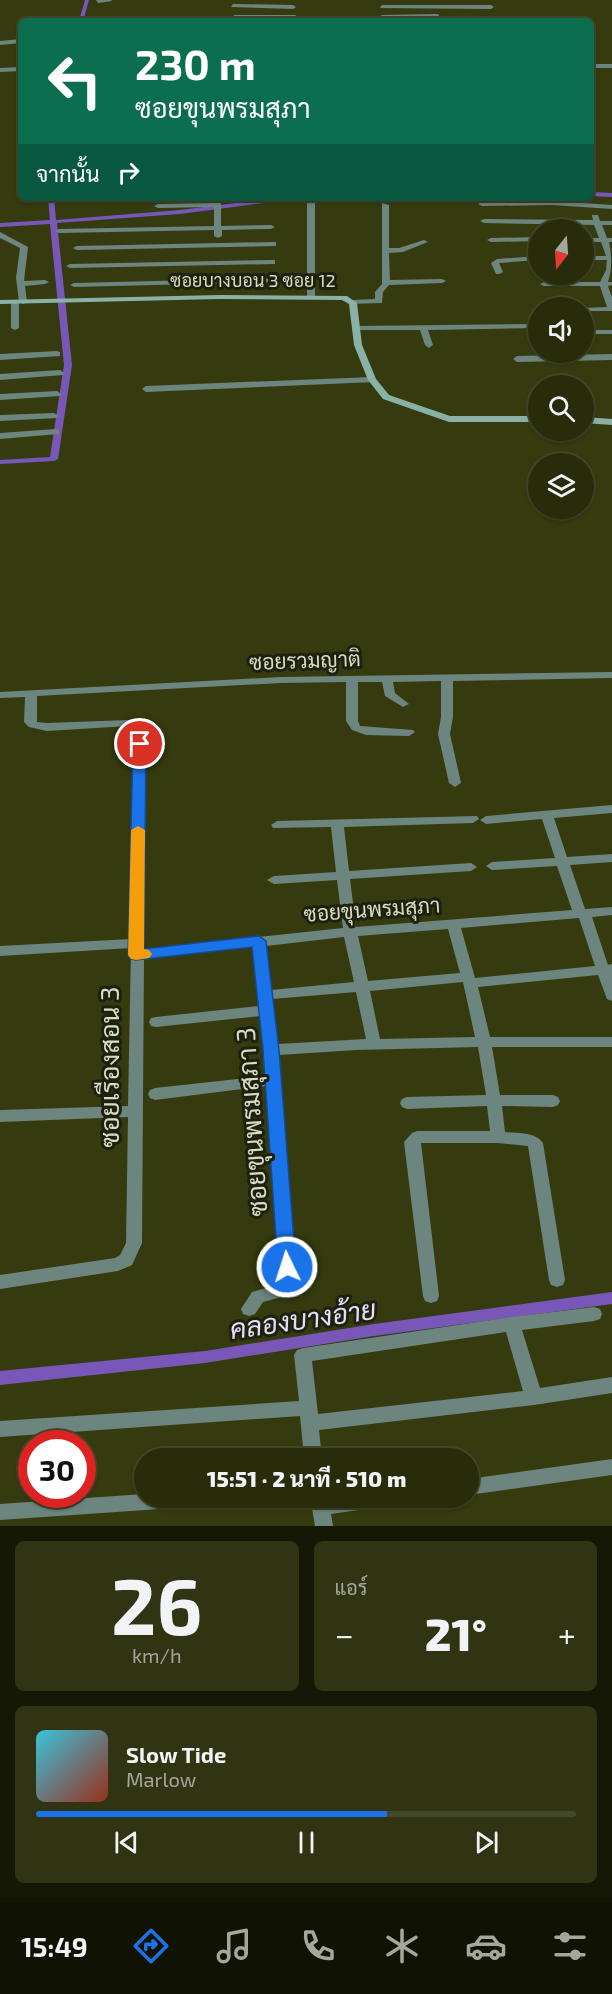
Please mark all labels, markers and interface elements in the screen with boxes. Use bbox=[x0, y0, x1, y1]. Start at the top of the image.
text: 230 m bbox=[135, 38, 256, 88]
icon: left bbox=[36, 42, 114, 120]
text: ซอยขุนพรมสุภา bbox=[135, 91, 311, 123]
icon: right bbox=[112, 156, 145, 189]
text: จากนั้น bbox=[36, 160, 100, 186]
north arrow bbox=[528, 219, 594, 285]
map controls bbox=[528, 219, 594, 519]
street label: ซอยบางบอน 3 ซอย 12 bbox=[170, 269, 336, 291]
button: sound bbox=[528, 297, 594, 363]
button: search bbox=[528, 375, 594, 441]
button: layers bbox=[528, 453, 594, 519]
street label: ซอยรวมญาติ bbox=[249, 645, 361, 675]
pin bbox=[114, 718, 165, 769]
icon: arrive bbox=[123, 727, 156, 760]
street label: ซอยขุนพรมสุภา bbox=[303, 891, 441, 929]
street label: ซอยเรืองสอน 3 bbox=[93, 986, 124, 1148]
street label: ซอยขุนพรมสุภา 3 bbox=[228, 1026, 277, 1218]
position arrow bbox=[255, 1235, 319, 1299]
water label: คลองบางอ้าย bbox=[228, 1292, 378, 1344]
speed limit sign: 30 bbox=[18, 1430, 96, 1508]
text: 15:51 · 2 นาที · 510 m bbox=[207, 1465, 406, 1491]
text: 26 bbox=[111, 1557, 202, 1651]
text: แอร์ bbox=[335, 1575, 368, 1599]
text: 21° bbox=[425, 1606, 487, 1660]
text: − bbox=[335, 1614, 354, 1654]
text: + bbox=[558, 1614, 576, 1654]
text: km/h bbox=[132, 1643, 182, 1667]
text: Slow Tide bbox=[126, 1741, 226, 1767]
text: Marlow bbox=[126, 1767, 196, 1791]
icon: previous bbox=[110, 1826, 143, 1859]
icon: pause bbox=[290, 1826, 323, 1859]
icon: next bbox=[470, 1826, 503, 1859]
icon: directions bbox=[130, 1925, 172, 1967]
icon: music bbox=[213, 1925, 255, 1967]
icon: phone bbox=[297, 1925, 339, 1967]
icon: climate bbox=[381, 1925, 423, 1967]
icon: car bbox=[465, 1925, 507, 1967]
icon: filters bbox=[549, 1925, 591, 1967]
text: 15:49 bbox=[21, 1930, 88, 1962]

